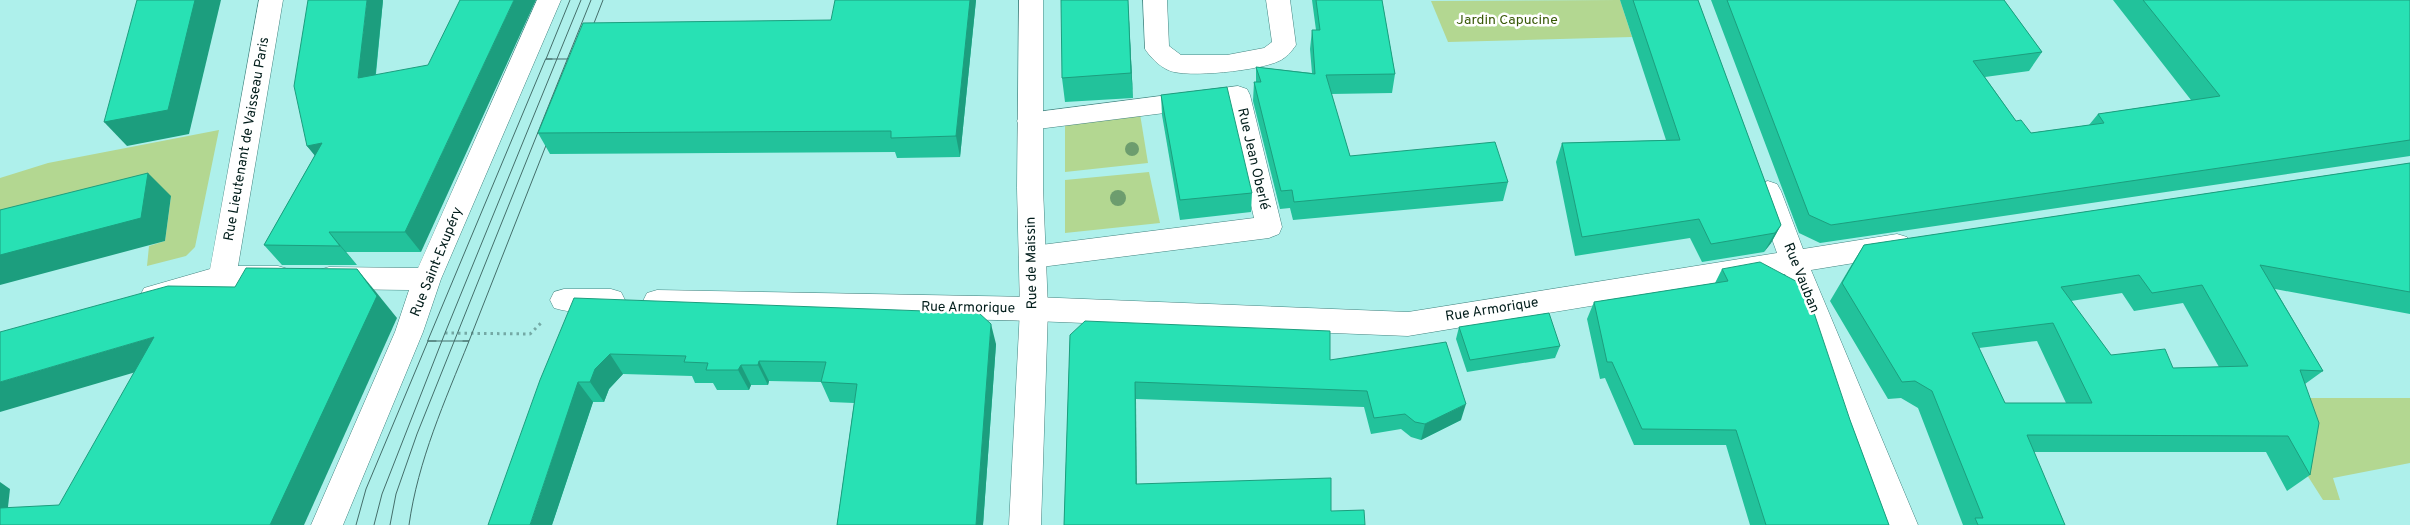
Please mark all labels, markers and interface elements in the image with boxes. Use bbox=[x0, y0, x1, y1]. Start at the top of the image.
park label: Jardin Capucine bbox=[1456, 12, 1558, 29]
street label: Rue Lieutenant de Vaisseau Paris bbox=[221, 36, 273, 242]
street label: Rue Jean Oberlé bbox=[1233, 106, 1273, 212]
street label: Rue Saint-Exupéry bbox=[407, 205, 467, 319]
street label: Rue de Maissin bbox=[1023, 216, 1041, 310]
street label: Rue Vauban bbox=[1779, 240, 1823, 316]
street label: Rue Armorique bbox=[1444, 294, 1540, 326]
street label: Rue Armorique bbox=[921, 299, 1015, 317]

